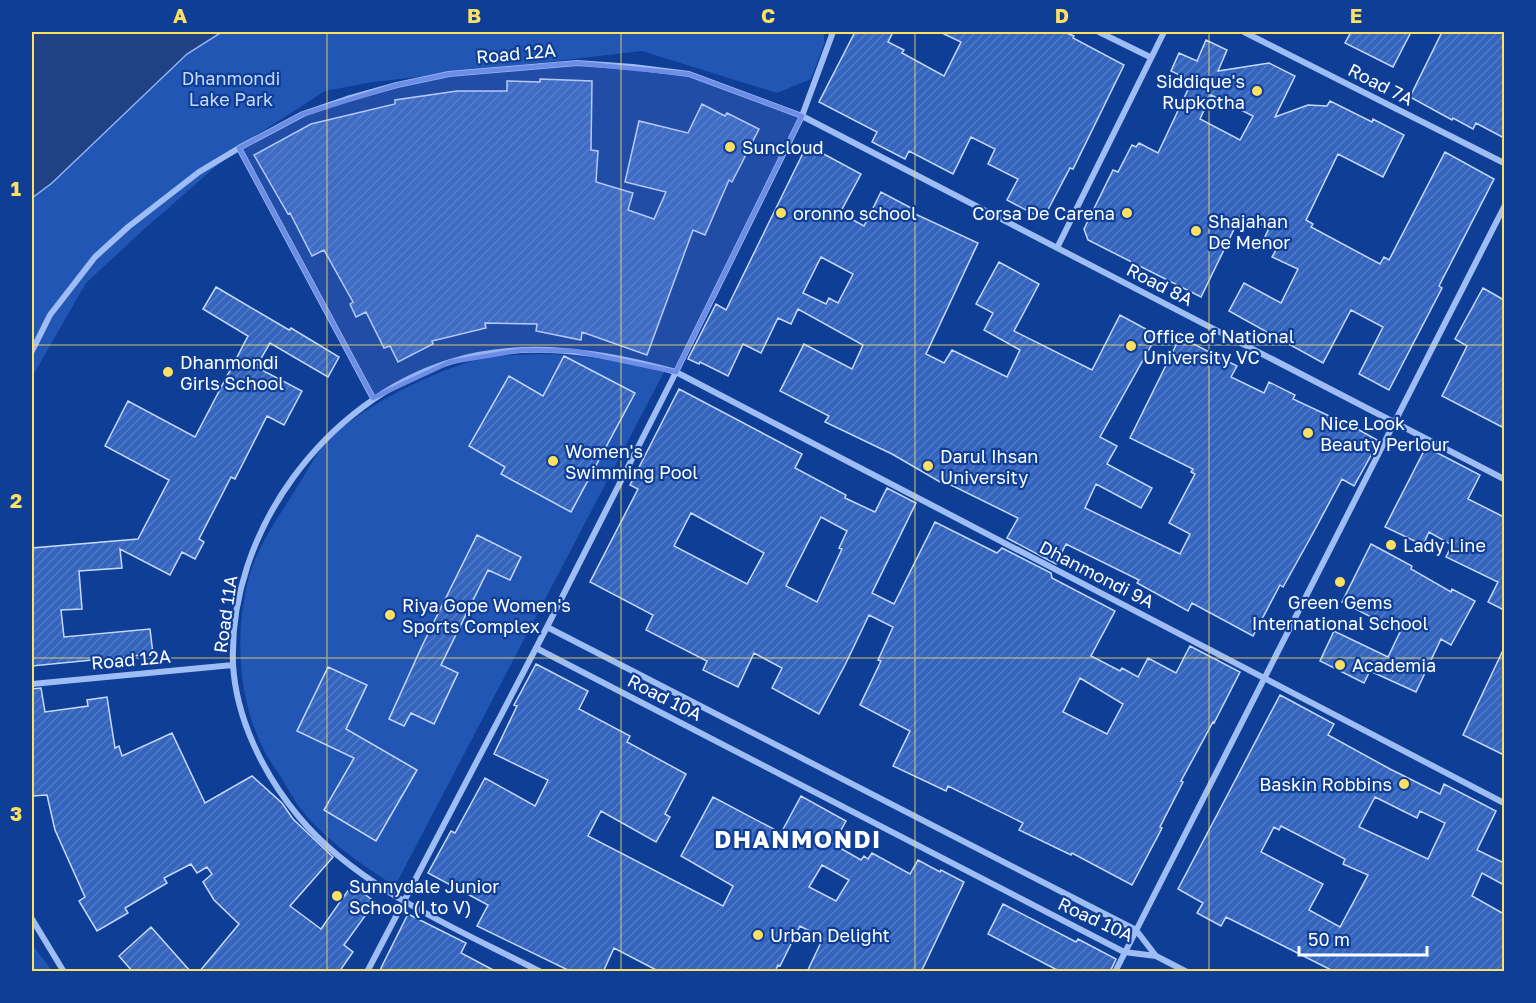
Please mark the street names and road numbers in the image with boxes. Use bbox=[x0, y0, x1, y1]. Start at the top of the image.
street label: Road 12A bbox=[475, 39, 557, 67]
street label: Road 7A bbox=[1345, 58, 1417, 110]
street label: Road 8A bbox=[1123, 258, 1197, 310]
street label: Dhanmondi 9A bbox=[1036, 536, 1158, 612]
street label: Road 11A bbox=[209, 574, 241, 654]
street label: Road 12A bbox=[90, 645, 172, 673]
street label: Road 10A bbox=[624, 669, 706, 725]
street label: Road 10A bbox=[1055, 892, 1137, 946]

